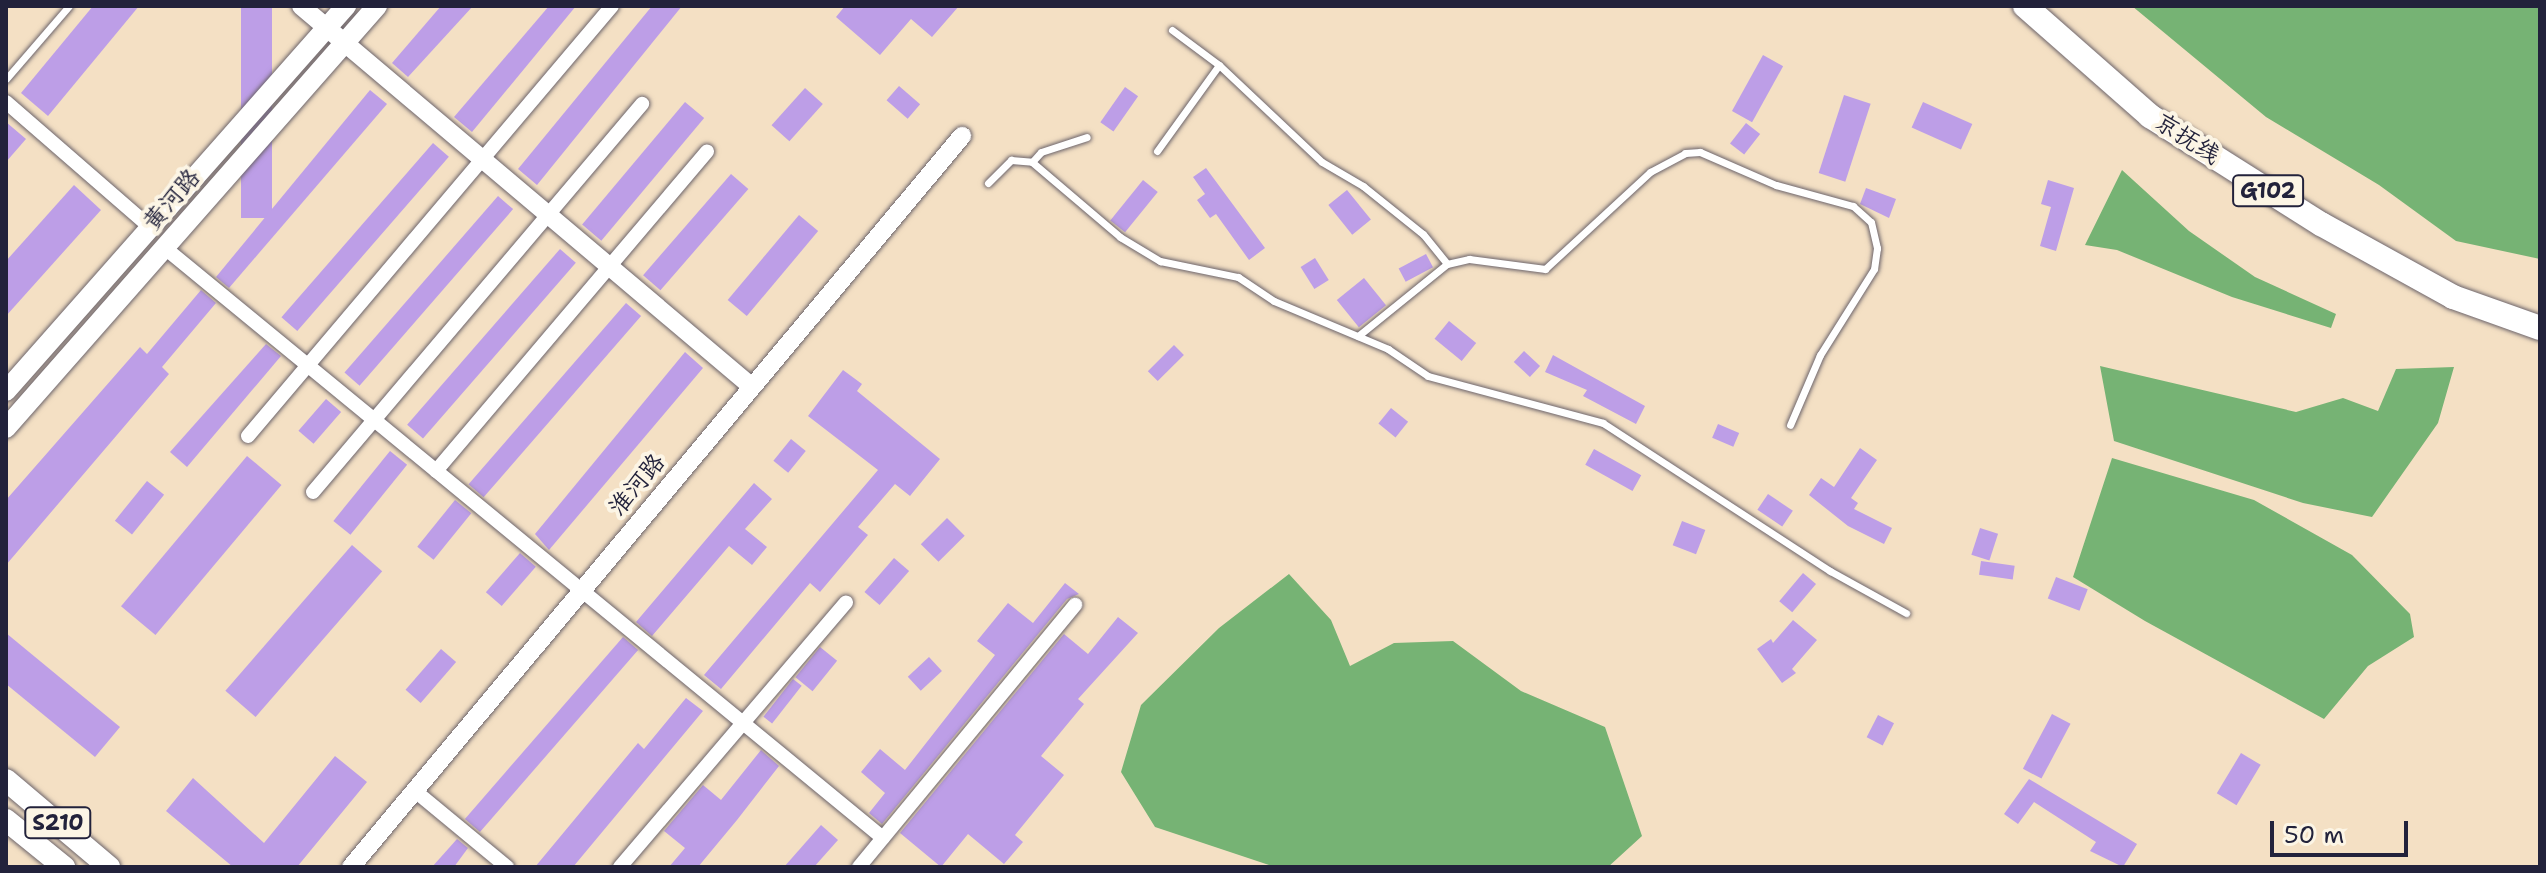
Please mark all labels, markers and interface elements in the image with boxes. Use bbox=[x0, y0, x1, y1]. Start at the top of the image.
street label: 京抚线 bbox=[2149, 107, 2225, 171]
street label: 黄河路 bbox=[138, 163, 206, 237]
road number: G102 bbox=[2232, 173, 2304, 209]
street label: 淮河路 bbox=[603, 448, 671, 522]
road number: S210 bbox=[24, 805, 92, 841]
scale bar bbox=[2274, 805, 2412, 855]
text: 50 m bbox=[2284, 819, 2344, 851]

